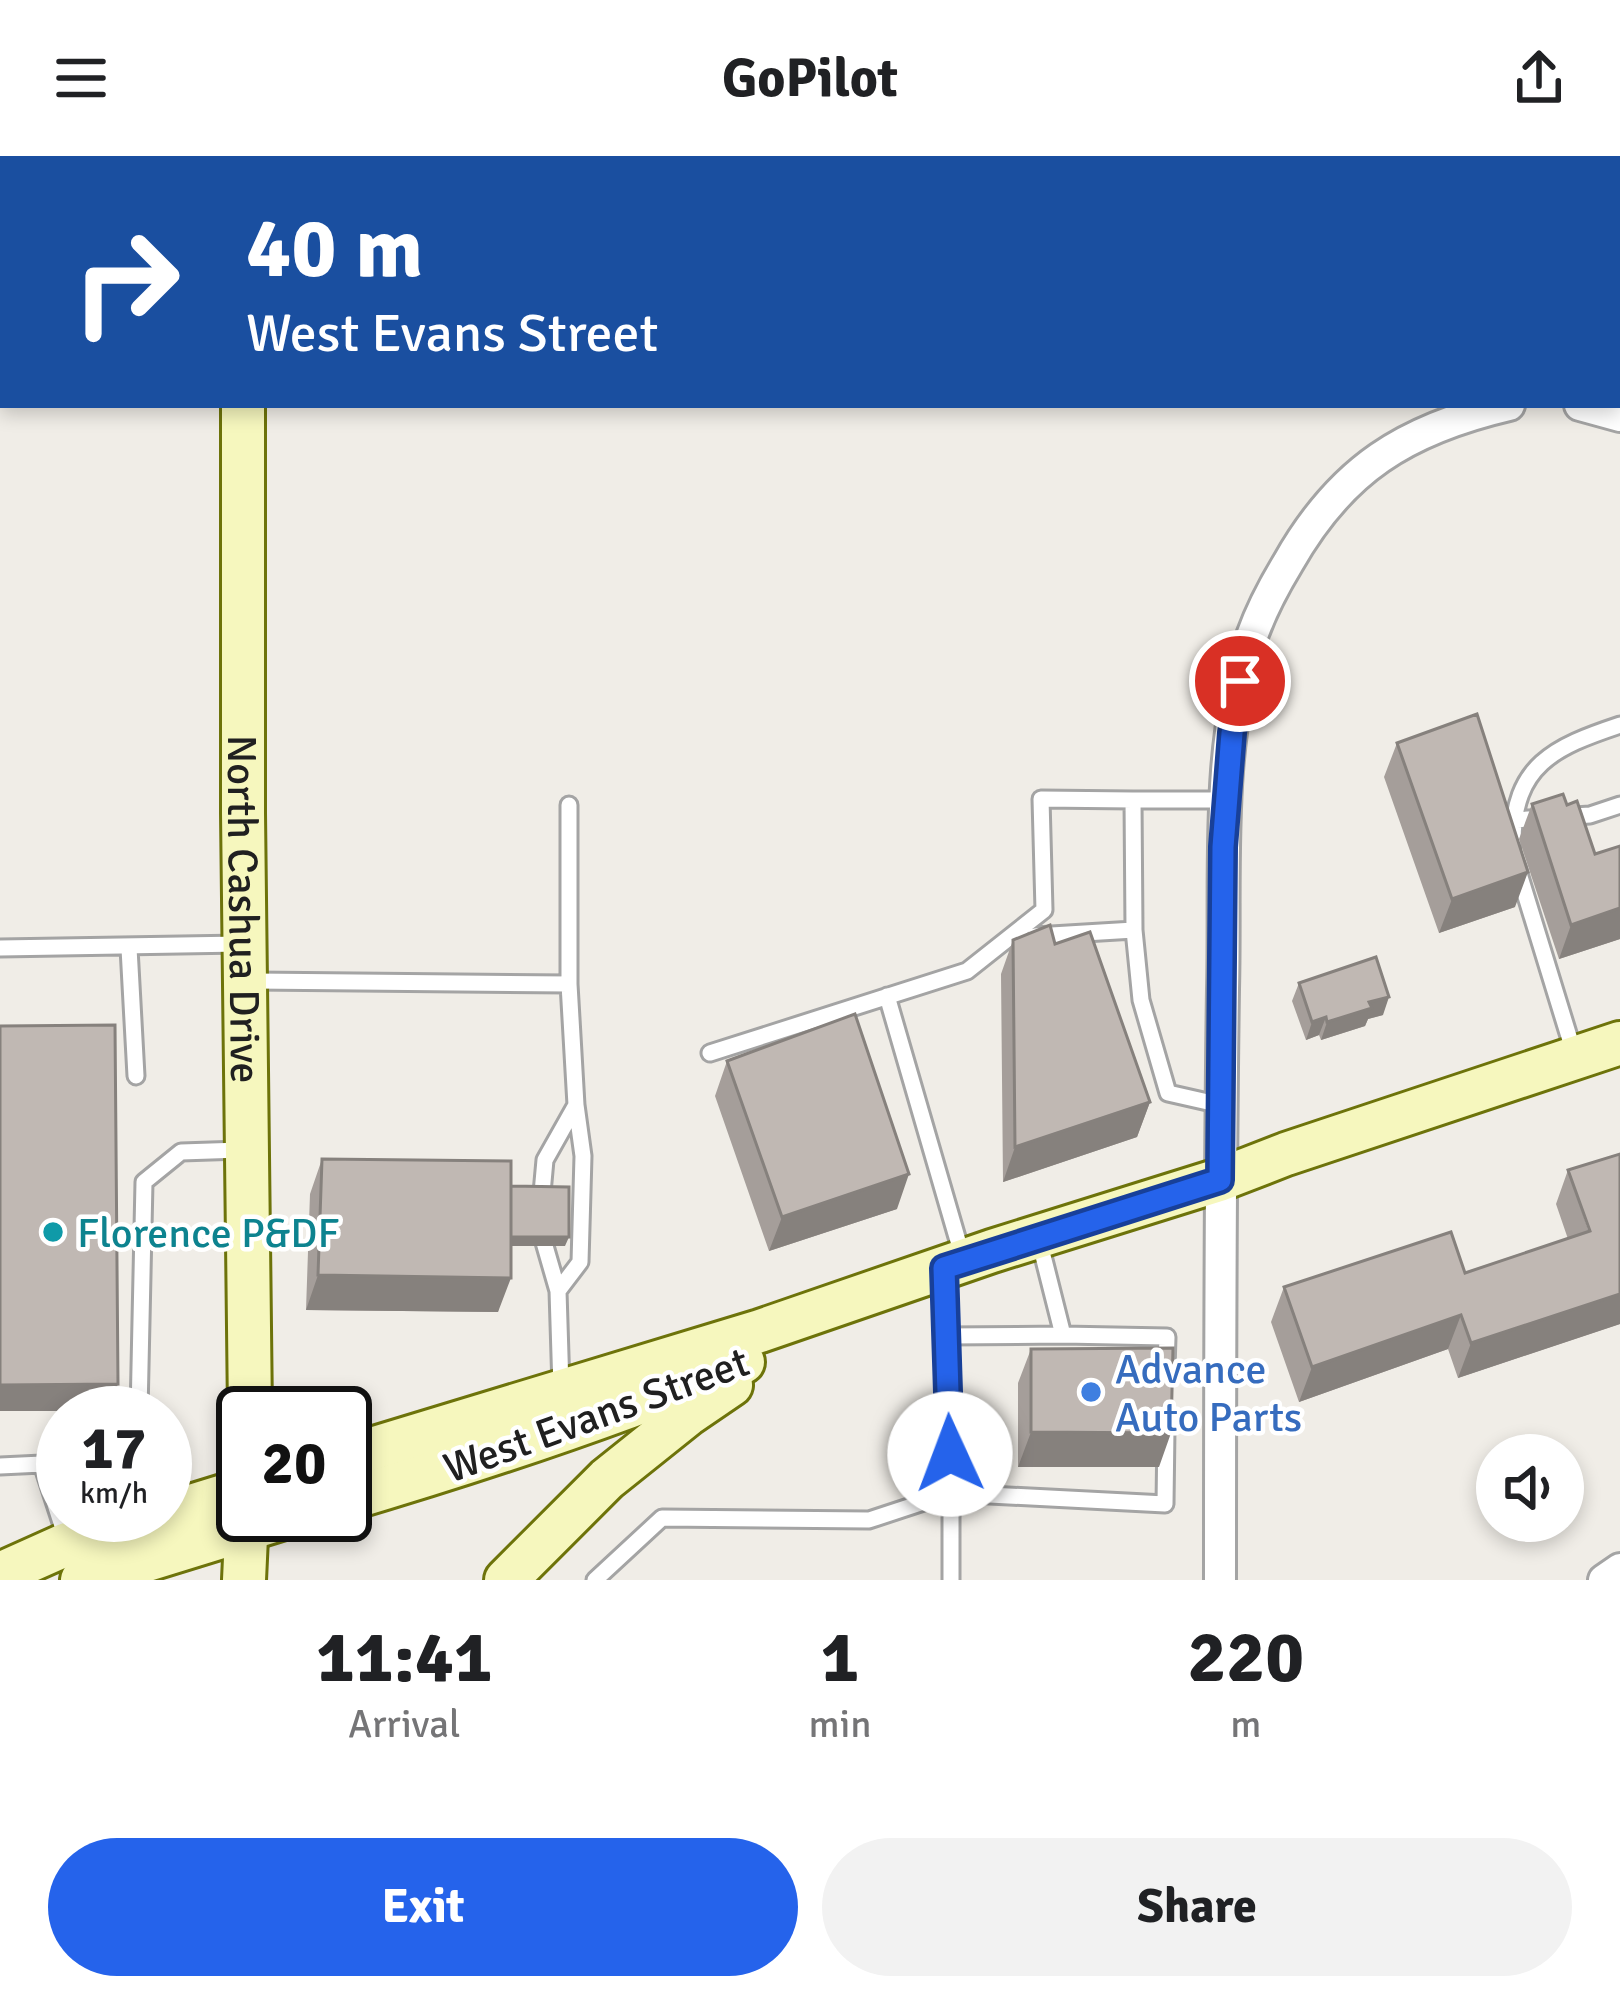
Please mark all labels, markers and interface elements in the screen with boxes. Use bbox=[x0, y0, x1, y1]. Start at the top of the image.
icon: menu bbox=[48, 45, 114, 111]
text: GoPilot bbox=[722, 45, 898, 112]
icon: share bbox=[1506, 45, 1572, 111]
text: 40 m bbox=[246, 197, 423, 301]
icon: right bbox=[48, 204, 204, 360]
text: West Evans Street bbox=[246, 300, 658, 367]
pin bbox=[1189, 630, 1291, 732]
icon: arrive bbox=[1207, 648, 1273, 714]
street label: North Cashua Drive bbox=[216, 735, 270, 1084]
place label: Florence P&DF bbox=[77, 1208, 339, 1259]
marker: Florence P&DF bbox=[40, 1219, 66, 1245]
street label: West Evans Street bbox=[437, 1337, 756, 1494]
place label: Advance Auto Parts bbox=[1115, 1344, 1302, 1443]
marker: Advance Auto Parts bbox=[1078, 1379, 1104, 1405]
speed limit sign: 20 bbox=[216, 1386, 372, 1542]
position arrow bbox=[887, 1391, 1013, 1517]
text: 17 bbox=[82, 1412, 146, 1486]
map controls bbox=[1476, 1434, 1584, 1542]
button: sound bbox=[1476, 1434, 1584, 1542]
text: km/h bbox=[80, 1475, 148, 1512]
text: 11:41 bbox=[316, 1613, 493, 1702]
text: 1 bbox=[821, 1613, 859, 1702]
text: 220 bbox=[1187, 1613, 1304, 1702]
text: Arrival bbox=[348, 1700, 460, 1748]
text: min bbox=[809, 1700, 872, 1748]
text: m bbox=[1230, 1700, 1261, 1748]
button: Exit bbox=[48, 1838, 798, 1976]
button: Share bbox=[822, 1838, 1572, 1976]

